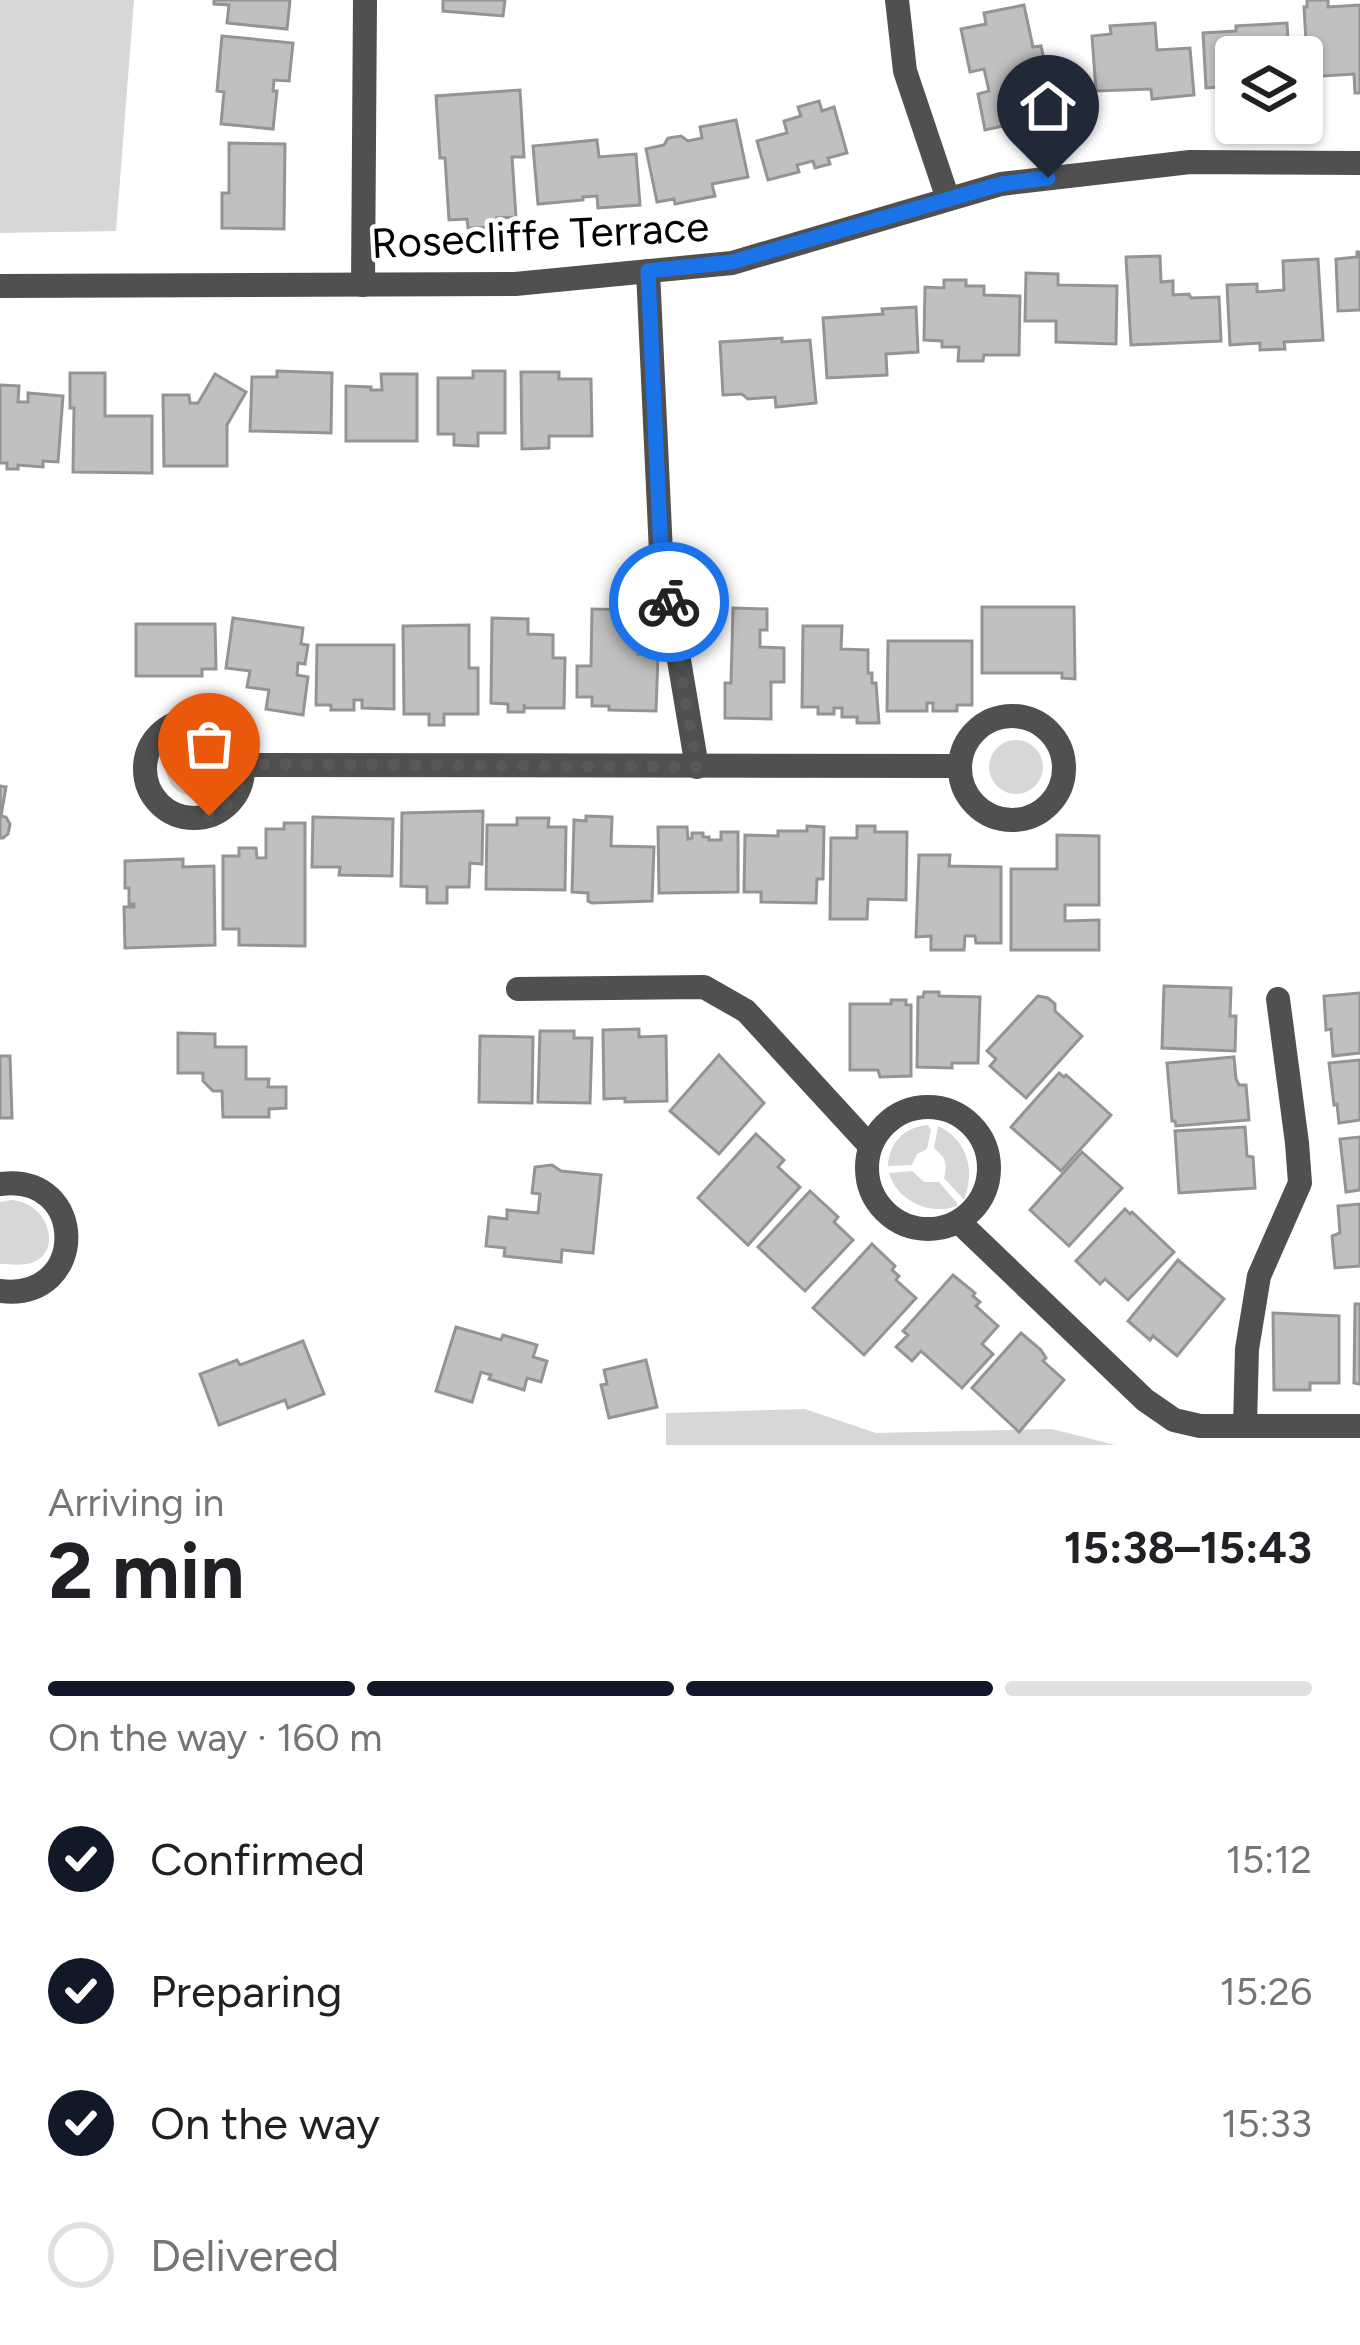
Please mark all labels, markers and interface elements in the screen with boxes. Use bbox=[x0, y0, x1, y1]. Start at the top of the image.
map controls bbox=[1215, 36, 1323, 144]
button: layers bbox=[1215, 36, 1323, 144]
pin bbox=[997, 55, 1099, 178]
icon: home bbox=[1015, 73, 1081, 139]
street label: Rosecliffe Terrace bbox=[370, 201, 710, 269]
courier bbox=[609, 542, 729, 662]
icon: bike bbox=[636, 569, 702, 635]
pin bbox=[158, 693, 260, 816]
icon: bag bbox=[176, 711, 242, 777]
text: Arriving in bbox=[48, 1479, 224, 1526]
text: 15:38–15:43 bbox=[1064, 1520, 1312, 1574]
text: 2 min bbox=[48, 1524, 244, 1618]
text: On the way · 160 m bbox=[48, 1714, 383, 1761]
icon: check bbox=[48, 1826, 114, 1892]
text: Confirmed bbox=[150, 1832, 365, 1886]
text: 15:12 bbox=[1226, 1836, 1312, 1883]
icon: check bbox=[48, 1958, 114, 2024]
text: Preparing bbox=[150, 1964, 342, 2018]
text: 15:26 bbox=[1220, 1968, 1312, 2015]
icon: check bbox=[48, 2090, 114, 2156]
text: On the way bbox=[150, 2096, 380, 2150]
text: 15:33 bbox=[1221, 2100, 1312, 2147]
text: Delivered bbox=[150, 2228, 339, 2282]

